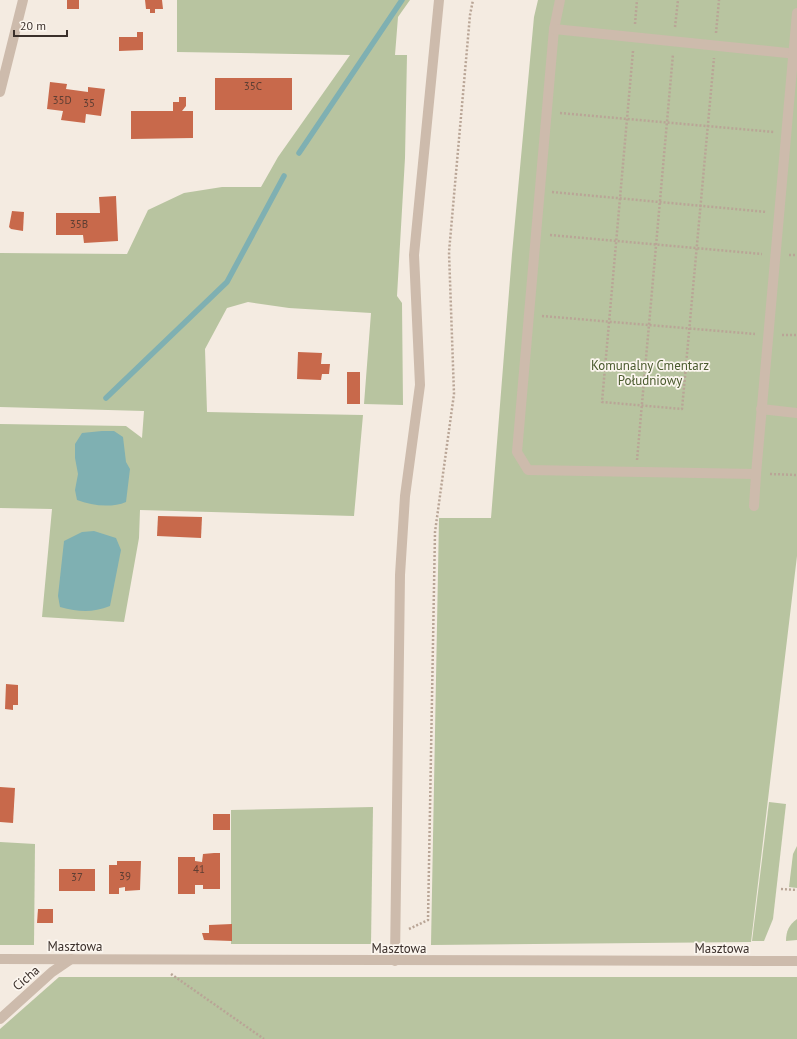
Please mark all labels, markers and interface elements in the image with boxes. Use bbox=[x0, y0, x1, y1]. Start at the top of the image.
scale bar bbox=[14, 12, 67, 38]
text: 20 m bbox=[20, 18, 46, 33]
house number: 35C bbox=[244, 79, 262, 93]
house number: 35D bbox=[52, 93, 72, 107]
house number: 35 bbox=[83, 96, 95, 110]
house number: 35B bbox=[70, 217, 88, 231]
park label: Komunalny Cmentarz Południowy bbox=[591, 357, 709, 389]
house number: 41 bbox=[193, 862, 205, 876]
house number: 39 bbox=[119, 869, 131, 883]
house number: 37 bbox=[71, 870, 83, 884]
street label: Masztowa bbox=[47, 938, 103, 955]
street label: Masztowa bbox=[371, 940, 427, 957]
street label: Masztowa bbox=[694, 940, 750, 957]
street label: Cicha bbox=[9, 962, 43, 994]

